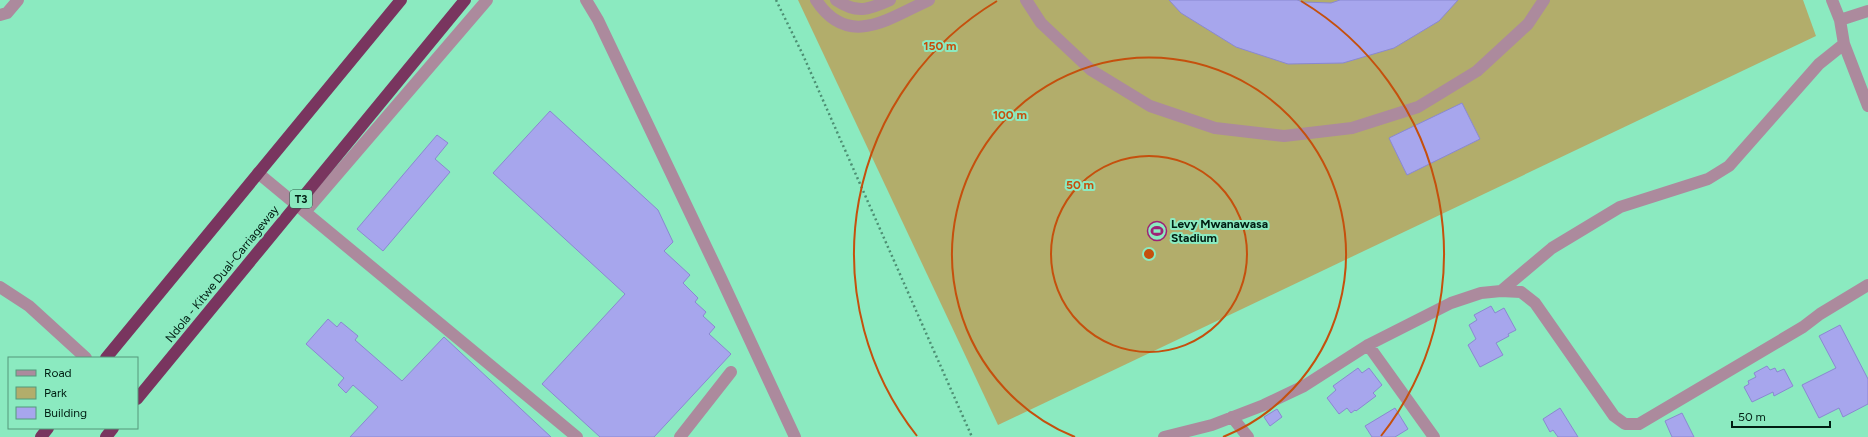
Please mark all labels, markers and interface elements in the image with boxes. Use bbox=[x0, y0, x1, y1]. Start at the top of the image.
text: 150 m bbox=[923, 39, 957, 53]
text: 100 m bbox=[993, 108, 1027, 122]
text: 50 m bbox=[1066, 178, 1094, 192]
road number: T3 bbox=[290, 190, 312, 208]
street label: Ndola - Kitwe Dual-Carriageway bbox=[162, 202, 282, 345]
place label: Levy Mwanawasa Stadium bbox=[1171, 217, 1268, 245]
sports icon: Levy Mwanawasa Stadium bbox=[1146, 220, 1168, 242]
centre of rings bbox=[1142, 247, 1156, 261]
legend bbox=[8, 357, 138, 429]
text: Road bbox=[44, 366, 72, 380]
text: Park bbox=[44, 386, 67, 400]
scale bar bbox=[1732, 403, 1830, 429]
text: Building bbox=[44, 406, 87, 420]
text: 50 m bbox=[1738, 410, 1766, 424]

